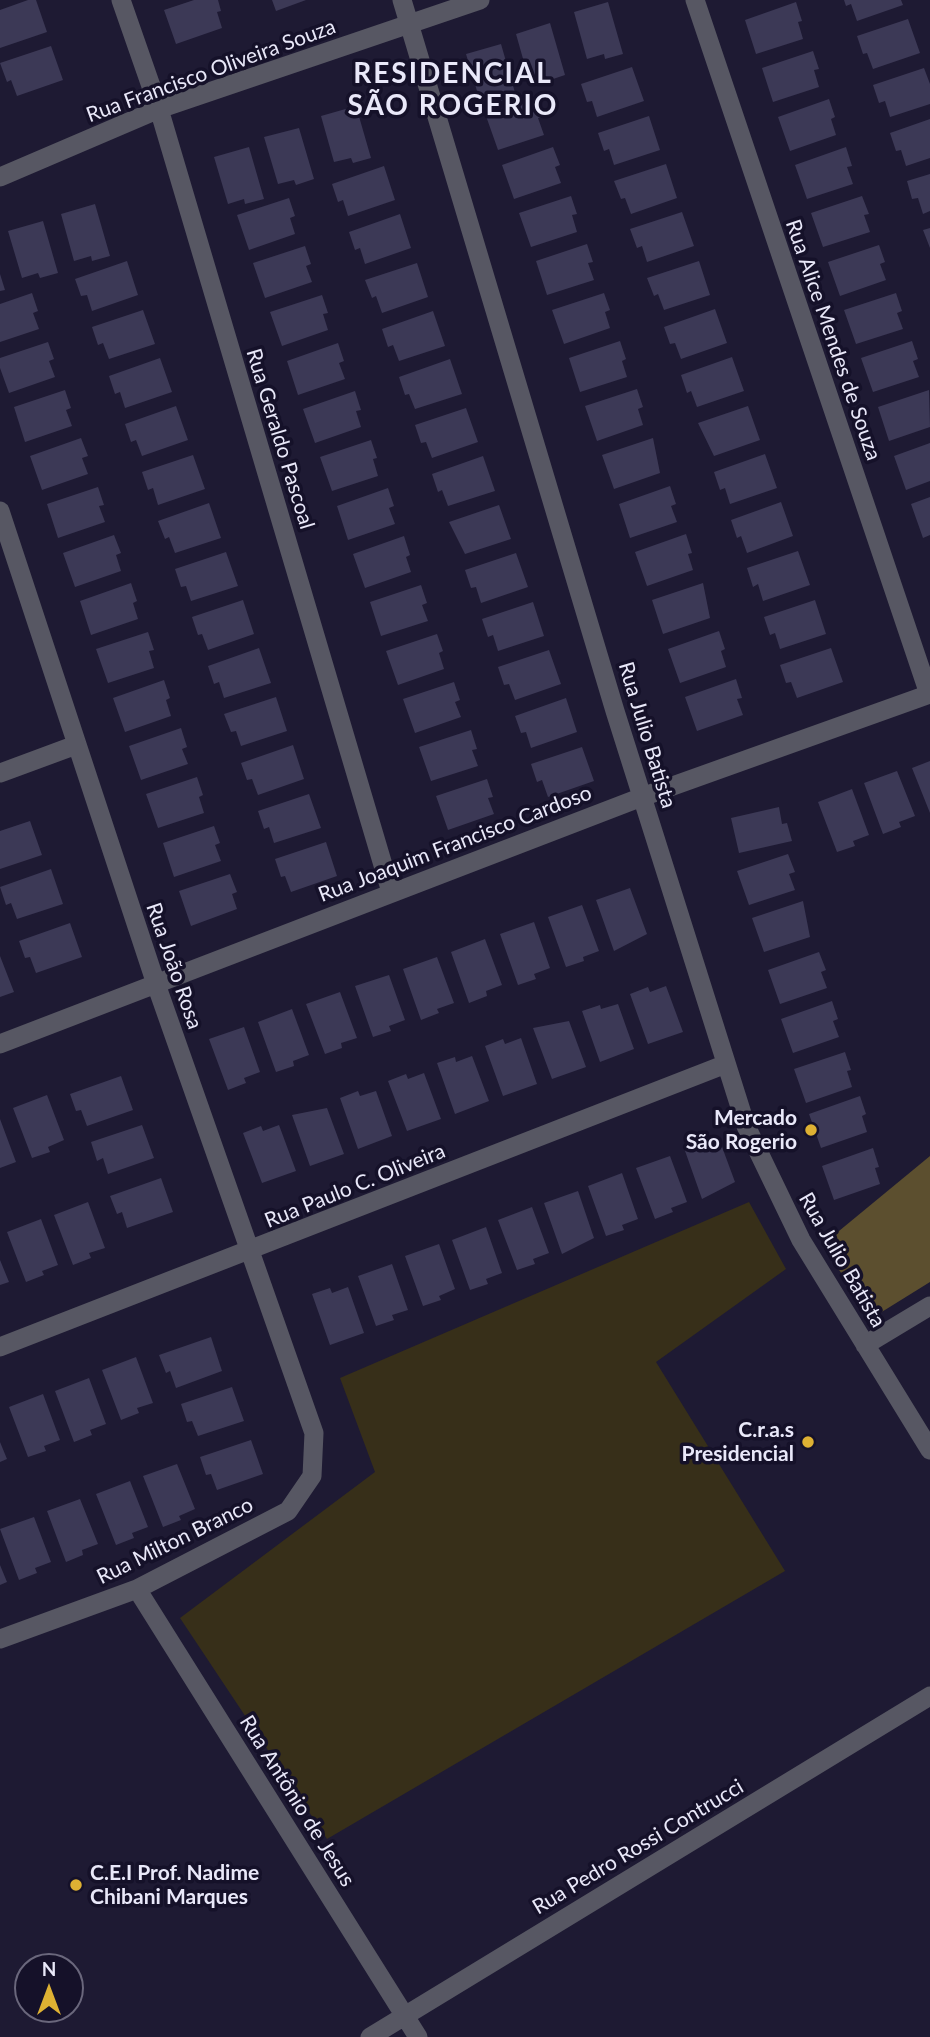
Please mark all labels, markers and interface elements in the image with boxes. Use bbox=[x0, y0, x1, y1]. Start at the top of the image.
street label: Rua Francisco Oliveira Souza bbox=[83, 14, 339, 128]
district label: RESIDENCIAL SÃO ROGERIO bbox=[349, 57, 557, 123]
street label: Rua Alice Mendes de Souza bbox=[780, 216, 886, 464]
street label: Rua Geraldo Pascoal bbox=[241, 346, 319, 532]
street label: Rua Julio Batista bbox=[613, 659, 681, 811]
street label: Rua Joaquim Francisco Cardoso bbox=[315, 780, 595, 908]
street label: Rua João Rosa bbox=[141, 899, 207, 1033]
place label: Mercado São Rogerio bbox=[686, 1105, 797, 1155]
marker: Mercado São Rogerio bbox=[803, 1122, 819, 1138]
street label: Rua Paulo C. Oliveira bbox=[261, 1138, 449, 1234]
street label: Rua Julio Batista bbox=[793, 1188, 891, 1332]
place label: C.r.a.s Presidencial bbox=[682, 1417, 794, 1467]
marker: C.r.a.s Presidencial bbox=[800, 1434, 816, 1450]
street label: Rua Milton Branco bbox=[93, 1492, 257, 1590]
street label: Rua Antônio de Jesus bbox=[234, 1711, 360, 1891]
street label: Rua Pedro Rossi Contrucci bbox=[528, 1774, 748, 1920]
place label: C.E.I Prof. Nadime Chibani Marques bbox=[90, 1860, 259, 1910]
marker: C.E.I Prof. Nadime Chibani Marques bbox=[68, 1877, 84, 1893]
north arrow bbox=[14, 1953, 84, 2023]
text: N bbox=[42, 1957, 56, 1980]

